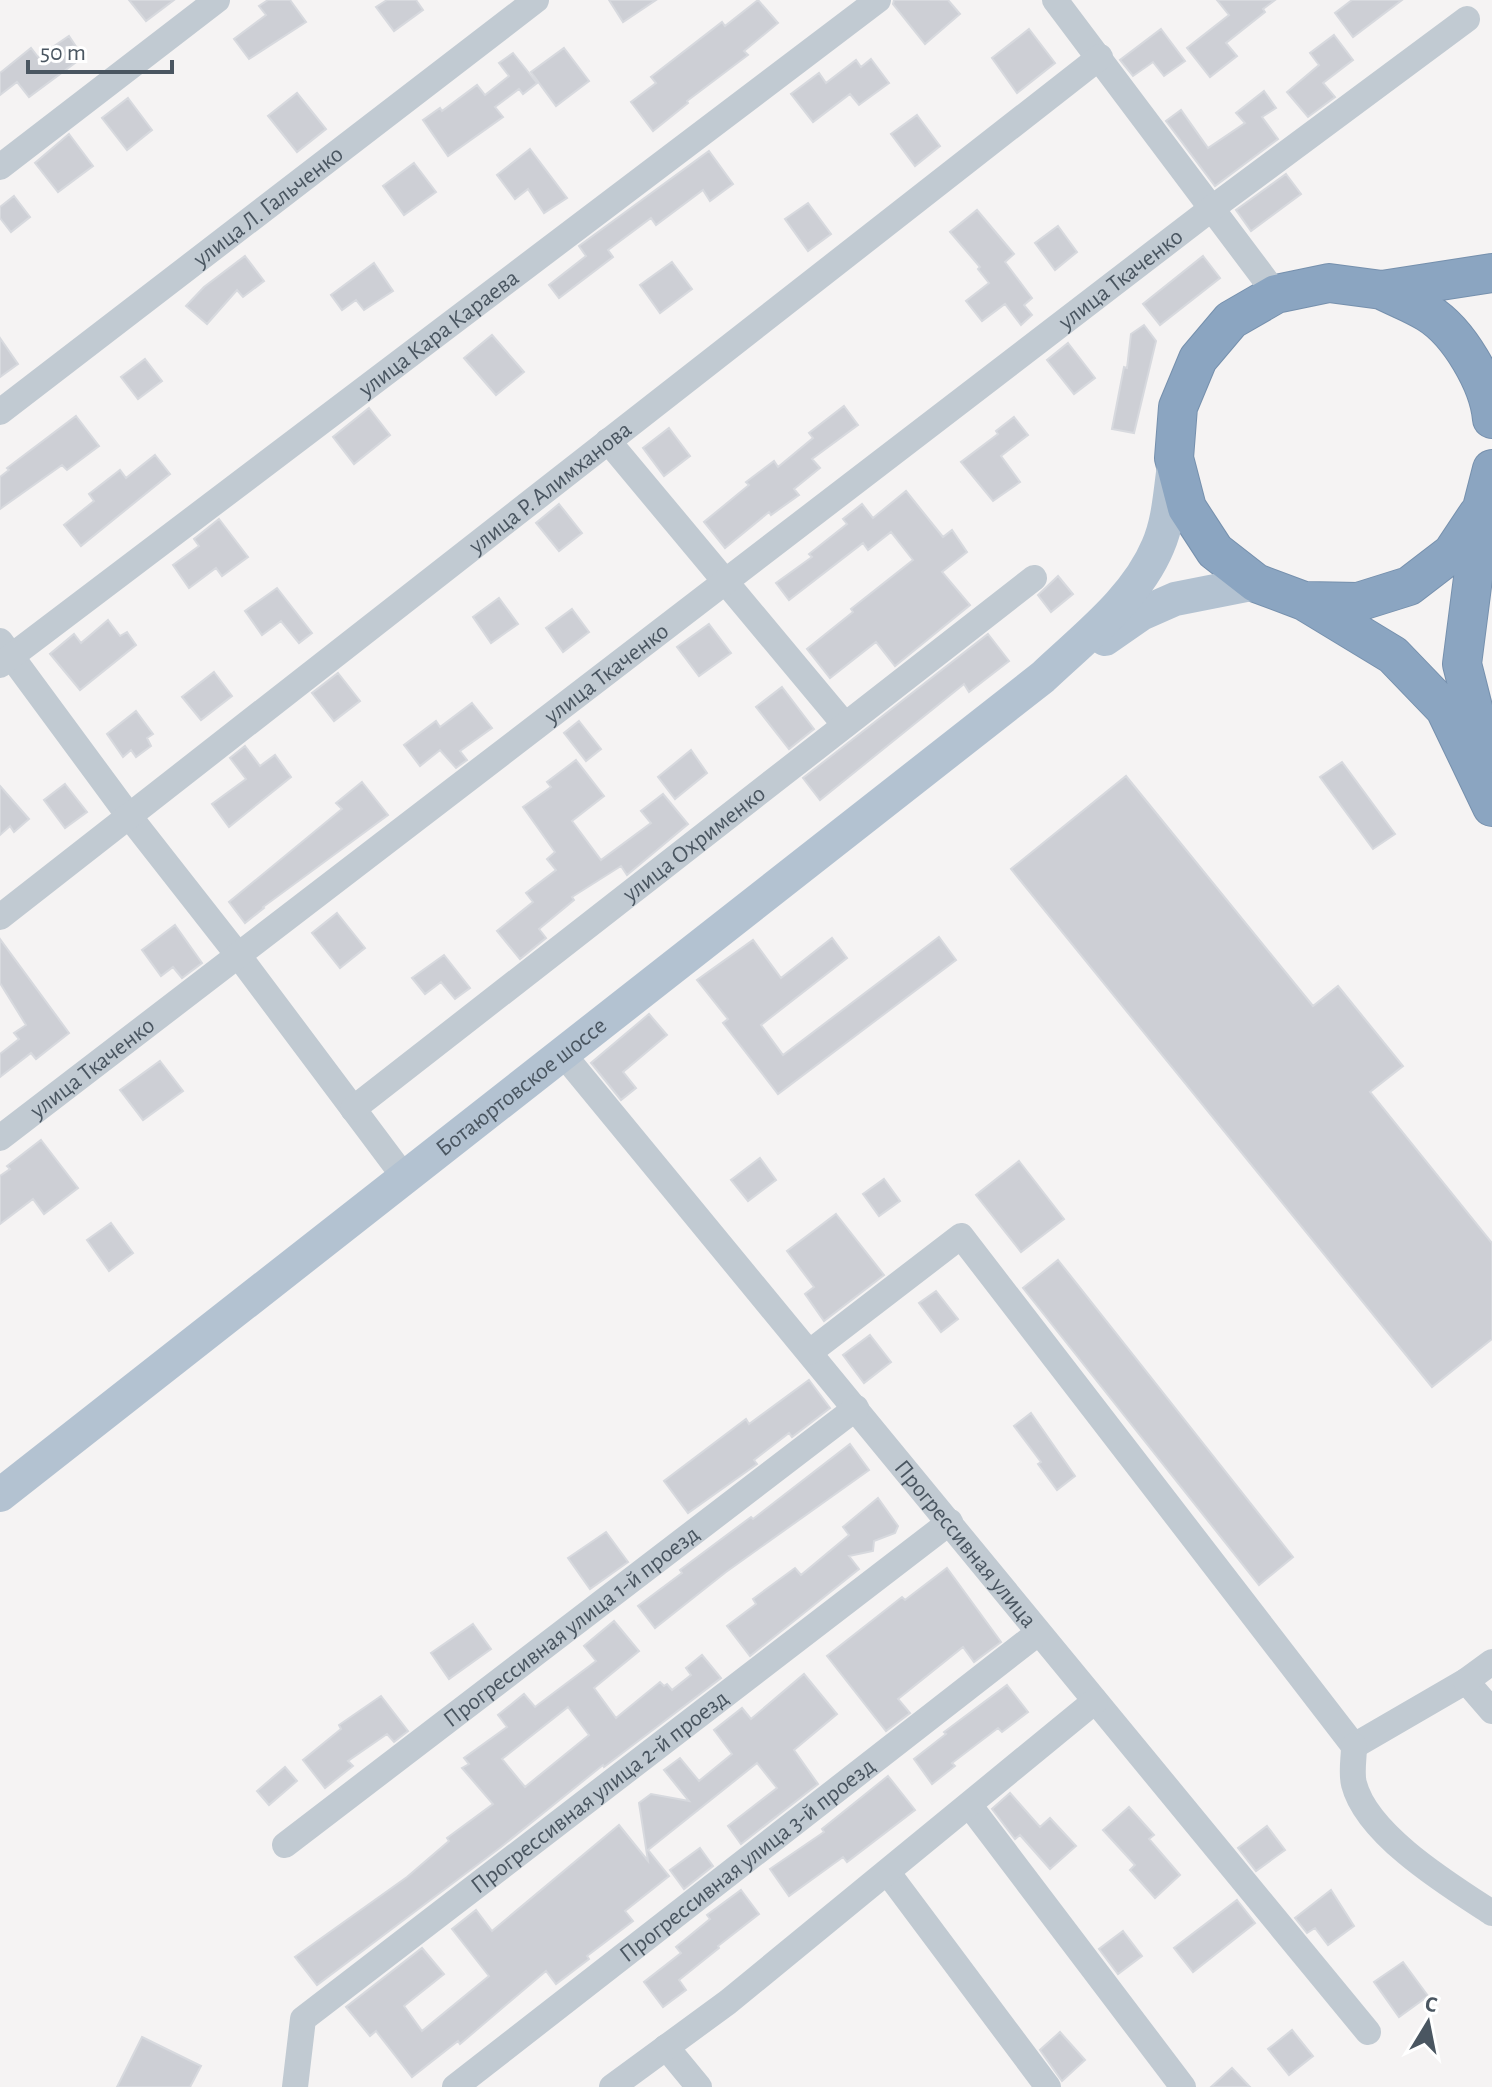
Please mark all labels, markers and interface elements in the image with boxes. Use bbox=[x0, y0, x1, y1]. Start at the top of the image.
scale bar bbox=[28, 24, 172, 74]
text: 50 m bbox=[40, 41, 86, 65]
street label: улица Л. Гальченко bbox=[189, 142, 348, 272]
street label: улица Ткаченко bbox=[1054, 224, 1188, 335]
street label: улица Кара Караева bbox=[354, 266, 524, 402]
street label: улица Р. Алимханова bbox=[464, 417, 636, 559]
street label: улица Ткаченко bbox=[539, 619, 673, 729]
street label: улица Охрименко bbox=[618, 781, 770, 907]
street label: улица Ткаченко bbox=[25, 1013, 159, 1124]
street label: Ботаюртовское шоссе bbox=[432, 1013, 611, 1161]
street label: Прогрессивная улица bbox=[889, 1456, 1041, 1633]
street label: Прогрессивная улица 1-й проезд bbox=[439, 1522, 704, 1732]
street label: Прогрессивная улица 2-й проезд bbox=[467, 1686, 733, 1898]
street label: Прогрессивная улица 3-й проезд bbox=[615, 1754, 880, 1967]
north arrow bbox=[1388, 1983, 1468, 2063]
text: С bbox=[1423, 1992, 1439, 2016]

